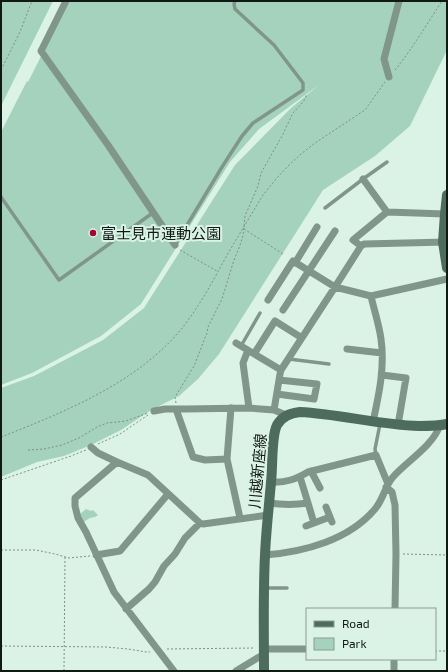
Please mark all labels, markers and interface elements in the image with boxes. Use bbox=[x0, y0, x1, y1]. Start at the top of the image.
place label: 富士見市運動公園 bbox=[101, 224, 221, 242]
marker: 富士見市運動公園 bbox=[88, 228, 98, 238]
street label: 川越新座線 bbox=[245, 433, 269, 509]
legend bbox=[306, 608, 436, 660]
text: Road bbox=[342, 616, 370, 630]
text: Park bbox=[342, 636, 367, 650]

